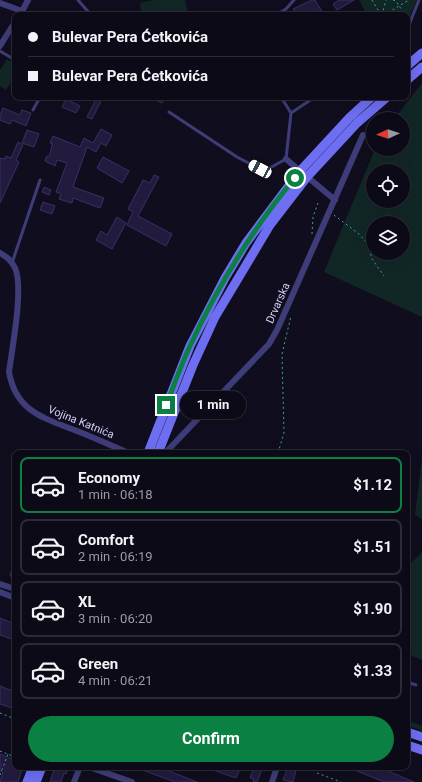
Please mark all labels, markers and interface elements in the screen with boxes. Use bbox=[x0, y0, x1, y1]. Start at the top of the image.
text: Bulevar Pera Ćetkovića bbox=[52, 28, 208, 46]
text: Bulevar Pera Ćetkovića bbox=[52, 67, 208, 85]
north arrow bbox=[366, 112, 410, 156]
map controls bbox=[366, 112, 410, 260]
car bbox=[247, 158, 273, 180]
button: locate bbox=[366, 164, 410, 208]
route start bbox=[286, 169, 304, 187]
button: layers bbox=[366, 216, 410, 260]
street label: Drvarska bbox=[263, 281, 293, 325]
callout: 1 min bbox=[180, 391, 246, 419]
route end bbox=[157, 396, 175, 414]
text: 1 min bbox=[197, 397, 229, 412]
street label: Vojina Katnića bbox=[46, 403, 116, 441]
icon: car bbox=[30, 467, 66, 503]
text: Economy bbox=[78, 469, 140, 487]
text: $1.12 bbox=[353, 476, 392, 494]
text: 1 min · 06:18 bbox=[78, 487, 153, 502]
icon: car bbox=[30, 529, 66, 565]
text: Comfort bbox=[78, 531, 134, 549]
text: $1.51 bbox=[353, 538, 392, 556]
text: 2 min · 06:19 bbox=[78, 549, 153, 564]
icon: car bbox=[30, 591, 66, 627]
text: XL bbox=[78, 593, 96, 611]
text: $1.90 bbox=[353, 600, 392, 618]
text: 3 min · 06:20 bbox=[78, 611, 153, 626]
icon: car bbox=[30, 653, 66, 689]
text: Green bbox=[78, 655, 118, 673]
text: $1.33 bbox=[353, 662, 392, 680]
text: 4 min · 06:21 bbox=[78, 673, 153, 688]
button: Confirm bbox=[28, 716, 394, 762]

